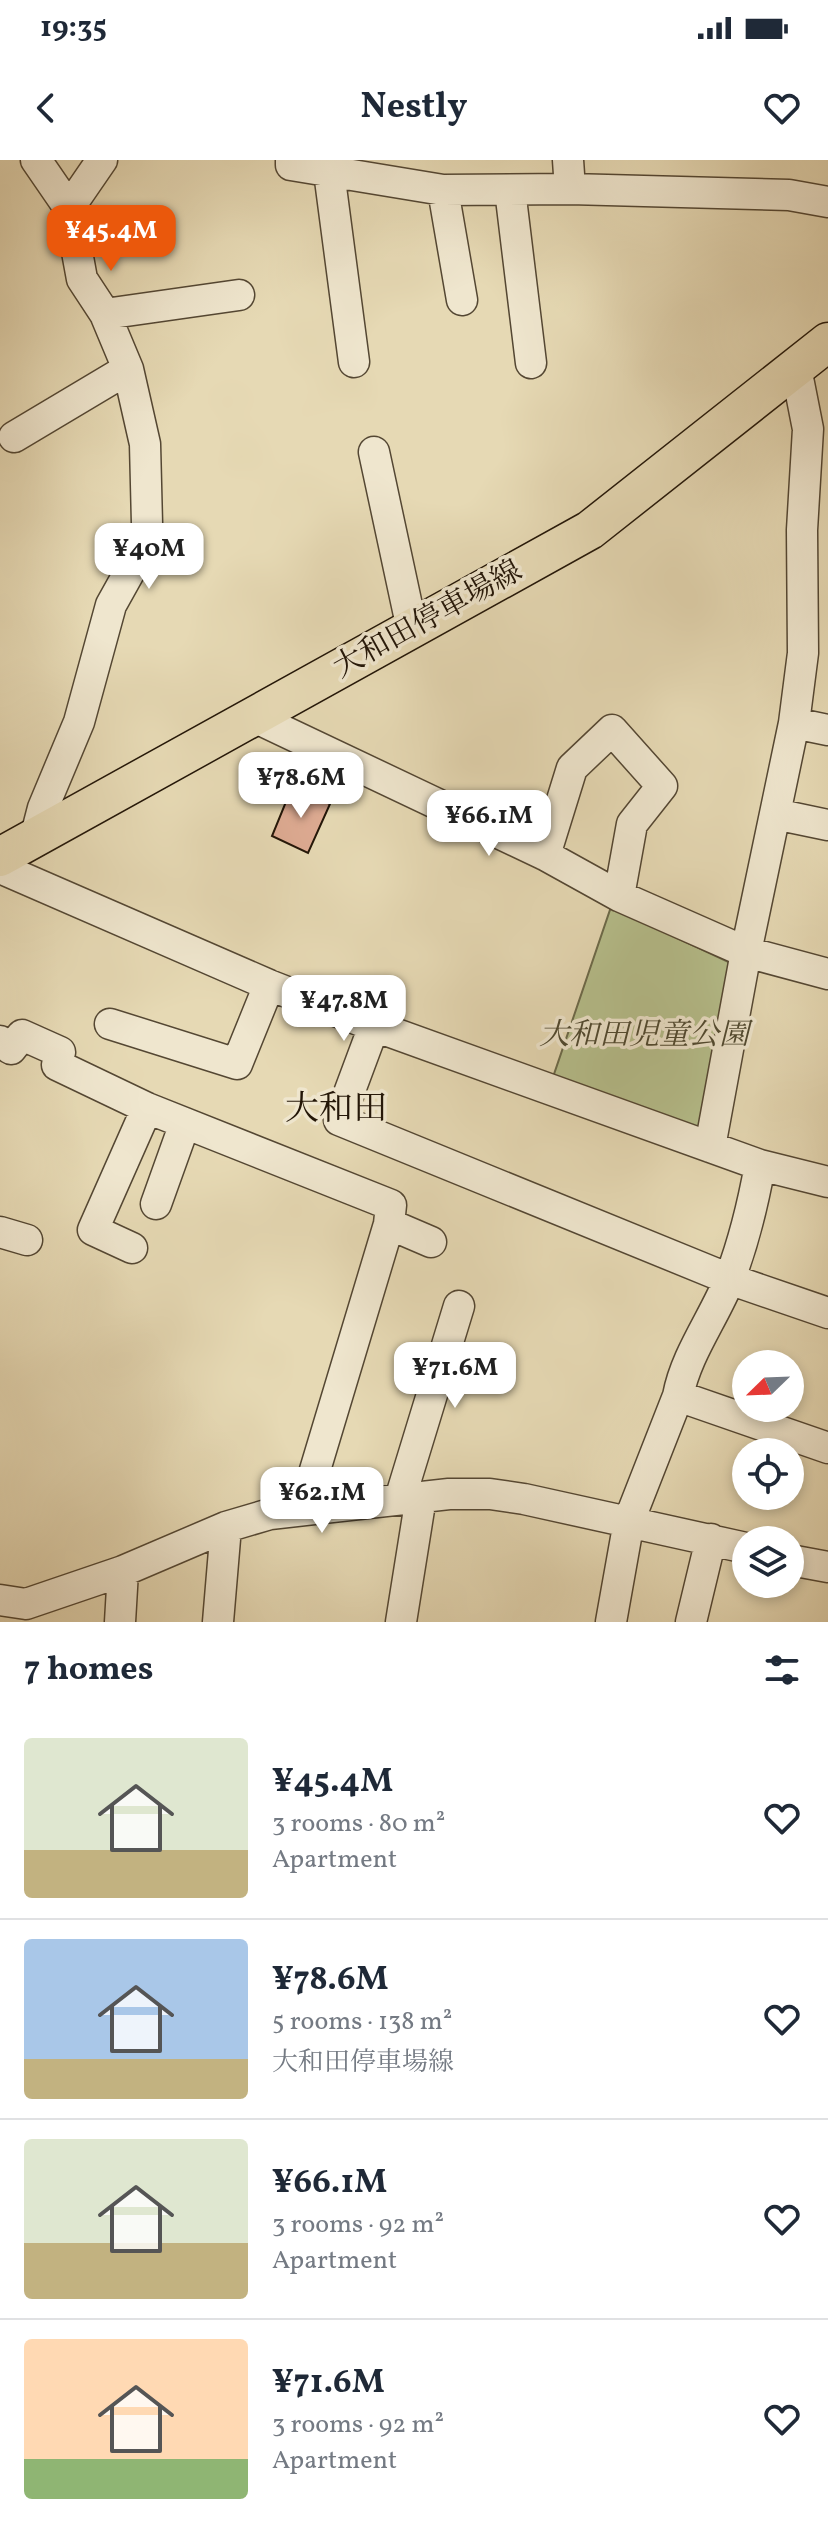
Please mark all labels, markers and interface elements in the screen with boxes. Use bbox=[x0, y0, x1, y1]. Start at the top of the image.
text: 19:35 bbox=[40, 7, 107, 49]
text: Nestly bbox=[361, 83, 467, 133]
icon: back bbox=[24, 86, 68, 130]
icon: heart bbox=[760, 86, 804, 130]
pin: ¥45.4M bbox=[46, 205, 176, 273]
text: ¥45.4M bbox=[65, 213, 157, 249]
pin: ¥40M bbox=[102, 523, 196, 591]
text: ¥40M bbox=[113, 531, 185, 567]
street label: 大和田停車場線 bbox=[326, 551, 530, 689]
pin: ¥78.6M bbox=[236, 752, 366, 820]
text: ¥78.6M bbox=[256, 760, 346, 796]
pin: ¥66.1M bbox=[424, 790, 554, 858]
text: ¥66.1M bbox=[445, 798, 533, 834]
pin: ¥47.8M bbox=[279, 975, 409, 1043]
text: ¥47.8M bbox=[300, 983, 388, 1019]
park label: 大和田児童公園 bbox=[539, 1015, 754, 1057]
district label: 大和田 bbox=[285, 1087, 387, 1134]
pin: ¥71.6M bbox=[390, 1342, 520, 1410]
text: ¥71.6M bbox=[412, 1350, 498, 1386]
north arrow bbox=[732, 1350, 804, 1422]
map controls bbox=[732, 1350, 804, 1598]
button: locate bbox=[732, 1438, 804, 1510]
pin: ¥62.1M bbox=[257, 1467, 387, 1535]
text: ¥62.1M bbox=[278, 1475, 366, 1511]
button: layers bbox=[732, 1526, 804, 1598]
text: 7 homes bbox=[24, 1647, 153, 1694]
icon: filters bbox=[760, 1648, 804, 1692]
text: ¥45.4M bbox=[272, 1759, 393, 1806]
icon: home bbox=[88, 1770, 184, 1866]
icon: heart bbox=[760, 1796, 804, 1840]
text: 3 rooms · 80 m² bbox=[272, 1806, 445, 1842]
text: Apartment bbox=[272, 1842, 397, 1878]
text: ¥78.6M bbox=[272, 1957, 388, 2004]
icon: home bbox=[88, 1971, 184, 2067]
icon: heart bbox=[760, 1997, 804, 2041]
text: 5 rooms · 138 m² bbox=[272, 2004, 452, 2040]
text: 大和田停車場線 bbox=[272, 2045, 454, 2081]
text: ¥66.1M bbox=[272, 2160, 387, 2207]
icon: home bbox=[88, 2171, 184, 2267]
icon: heart bbox=[760, 2197, 804, 2241]
text: 3 rooms · 92 m² bbox=[272, 2207, 444, 2243]
text: Apartment bbox=[272, 2243, 397, 2279]
text: ¥71.6M bbox=[272, 2360, 385, 2407]
icon: home bbox=[88, 2371, 184, 2467]
icon: heart bbox=[760, 2397, 804, 2441]
text: 3 rooms · 92 m² bbox=[272, 2407, 444, 2443]
text: Apartment bbox=[272, 2443, 397, 2479]

